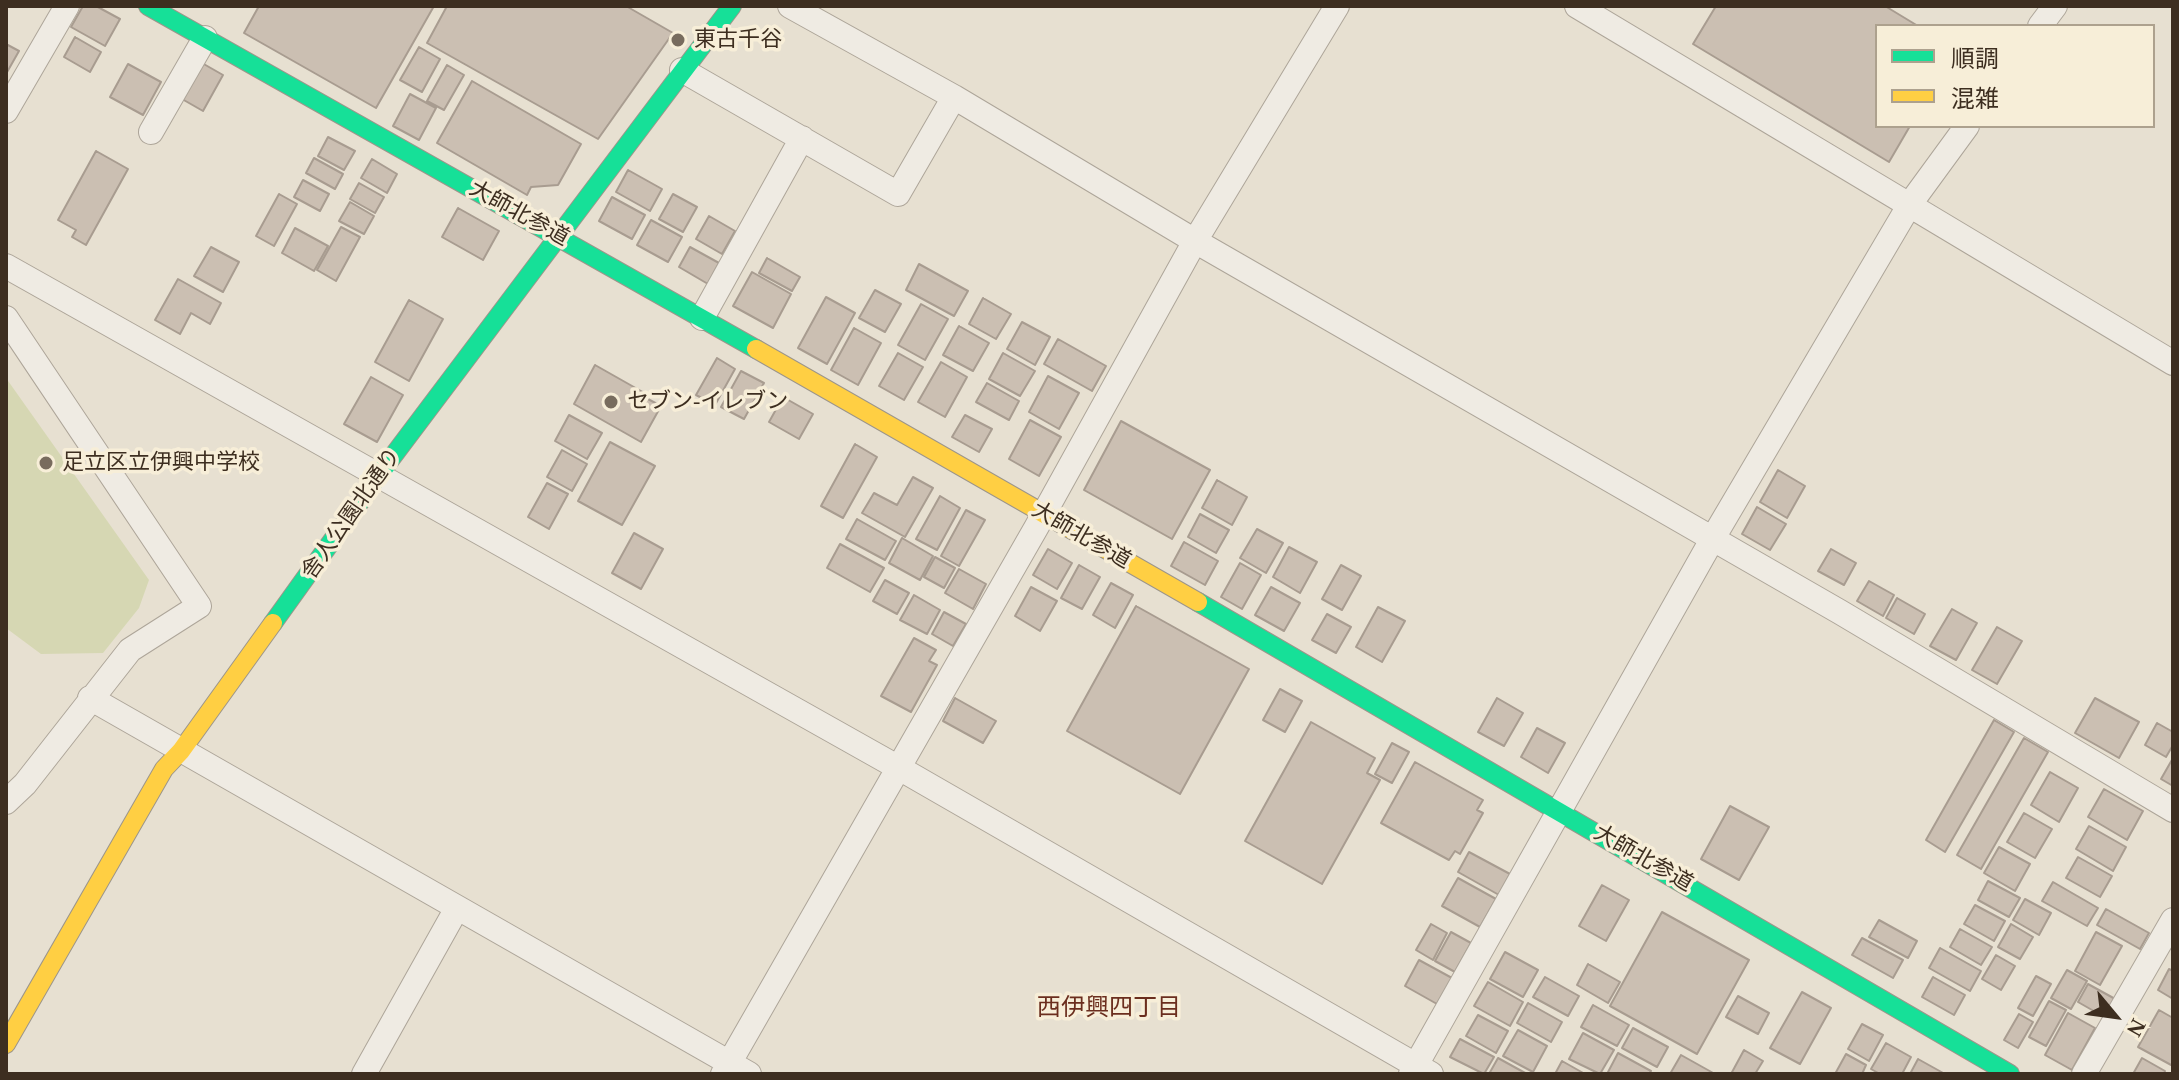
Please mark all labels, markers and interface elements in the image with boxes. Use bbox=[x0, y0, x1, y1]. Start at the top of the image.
legend bbox=[1875, 24, 2155, 128]
place label: 東古千谷 bbox=[694, 27, 782, 53]
marker: 東古千谷 bbox=[669, 31, 687, 49]
text: 順調 bbox=[1951, 46, 1999, 72]
text: 混雑 bbox=[1951, 86, 1999, 112]
street label: 大師北参道 bbox=[464, 176, 574, 252]
place label: セブン-イレブン bbox=[627, 389, 788, 415]
marker: セブン-イレブン bbox=[602, 393, 620, 411]
street label: 舎人公園北通り bbox=[297, 443, 407, 585]
place label: 足立区立伊興中学校 bbox=[62, 450, 260, 476]
marker: 足立区立伊興中学校 bbox=[37, 454, 55, 472]
street label: 大師北参道 bbox=[1027, 497, 1135, 575]
street label: 大師北参道 bbox=[1589, 820, 1697, 898]
north arrow bbox=[2075, 976, 2155, 1056]
district label: 西伊興四丁目 bbox=[1037, 995, 1181, 1023]
text: N bbox=[2122, 1015, 2151, 1041]

